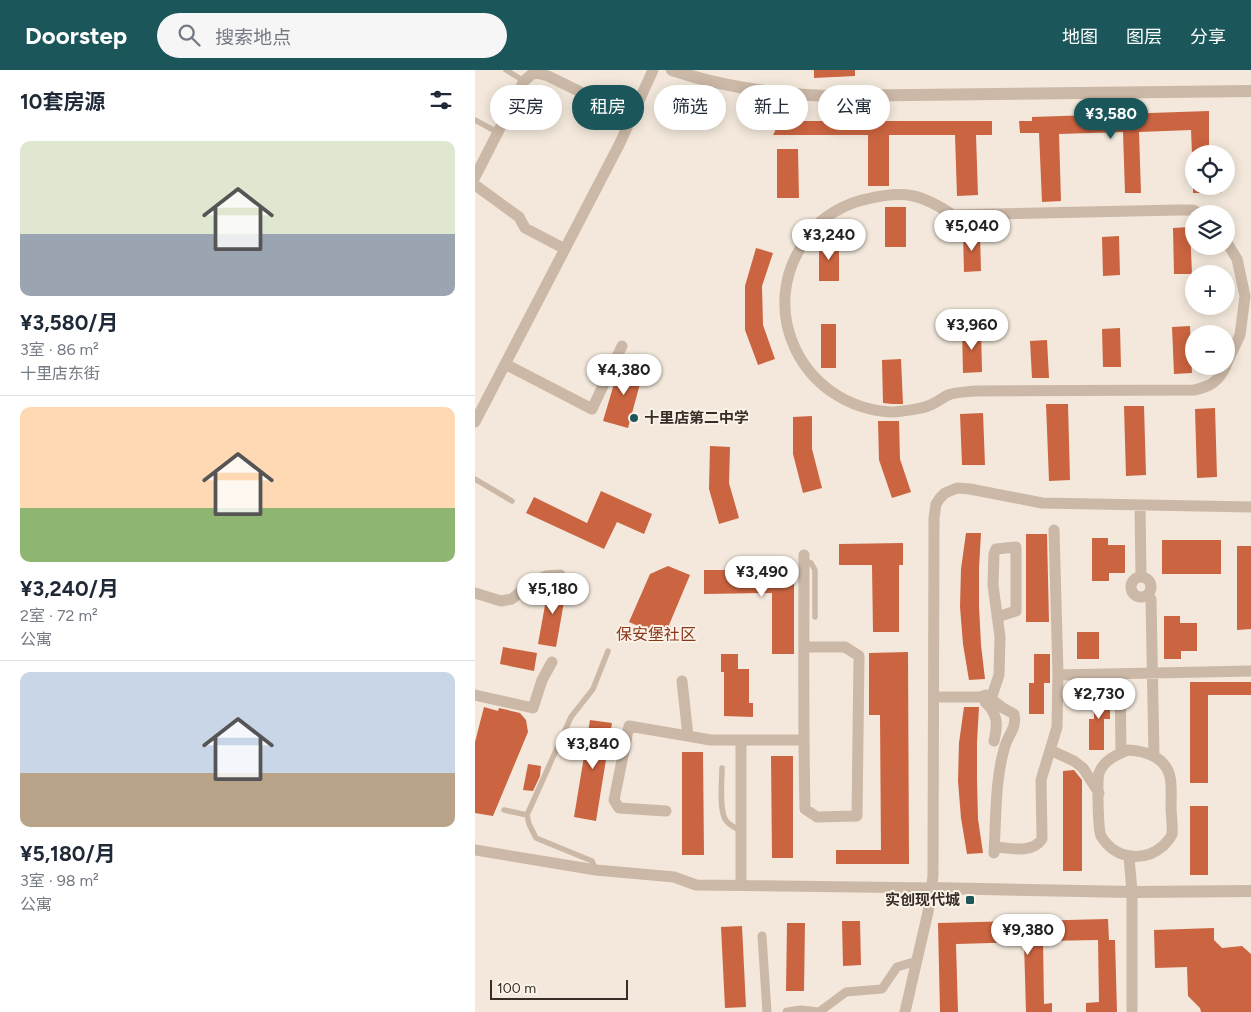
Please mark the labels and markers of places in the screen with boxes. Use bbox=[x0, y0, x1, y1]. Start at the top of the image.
pin: ¥3,580 bbox=[1070, 98, 1152, 140]
pin: ¥5,040 bbox=[931, 210, 1013, 252]
pin: ¥3,240 bbox=[788, 218, 870, 261]
pin: ¥3,960 bbox=[931, 308, 1013, 351]
pin: ¥4,380 bbox=[583, 354, 665, 396]
place label: 十里店第二中学 bbox=[644, 409, 749, 427]
marker: 十里店第二中学 bbox=[628, 412, 640, 424]
pin: ¥3,490 bbox=[721, 556, 803, 598]
pin: ¥5,180 bbox=[512, 572, 594, 615]
pin: ¥2,730 bbox=[1058, 678, 1140, 720]
pin: ¥3,840 bbox=[552, 728, 634, 770]
place label: 实创现代城 bbox=[885, 891, 960, 909]
marker: 实创现代城 bbox=[964, 894, 976, 906]
pin: ¥9,380 bbox=[987, 914, 1069, 956]

